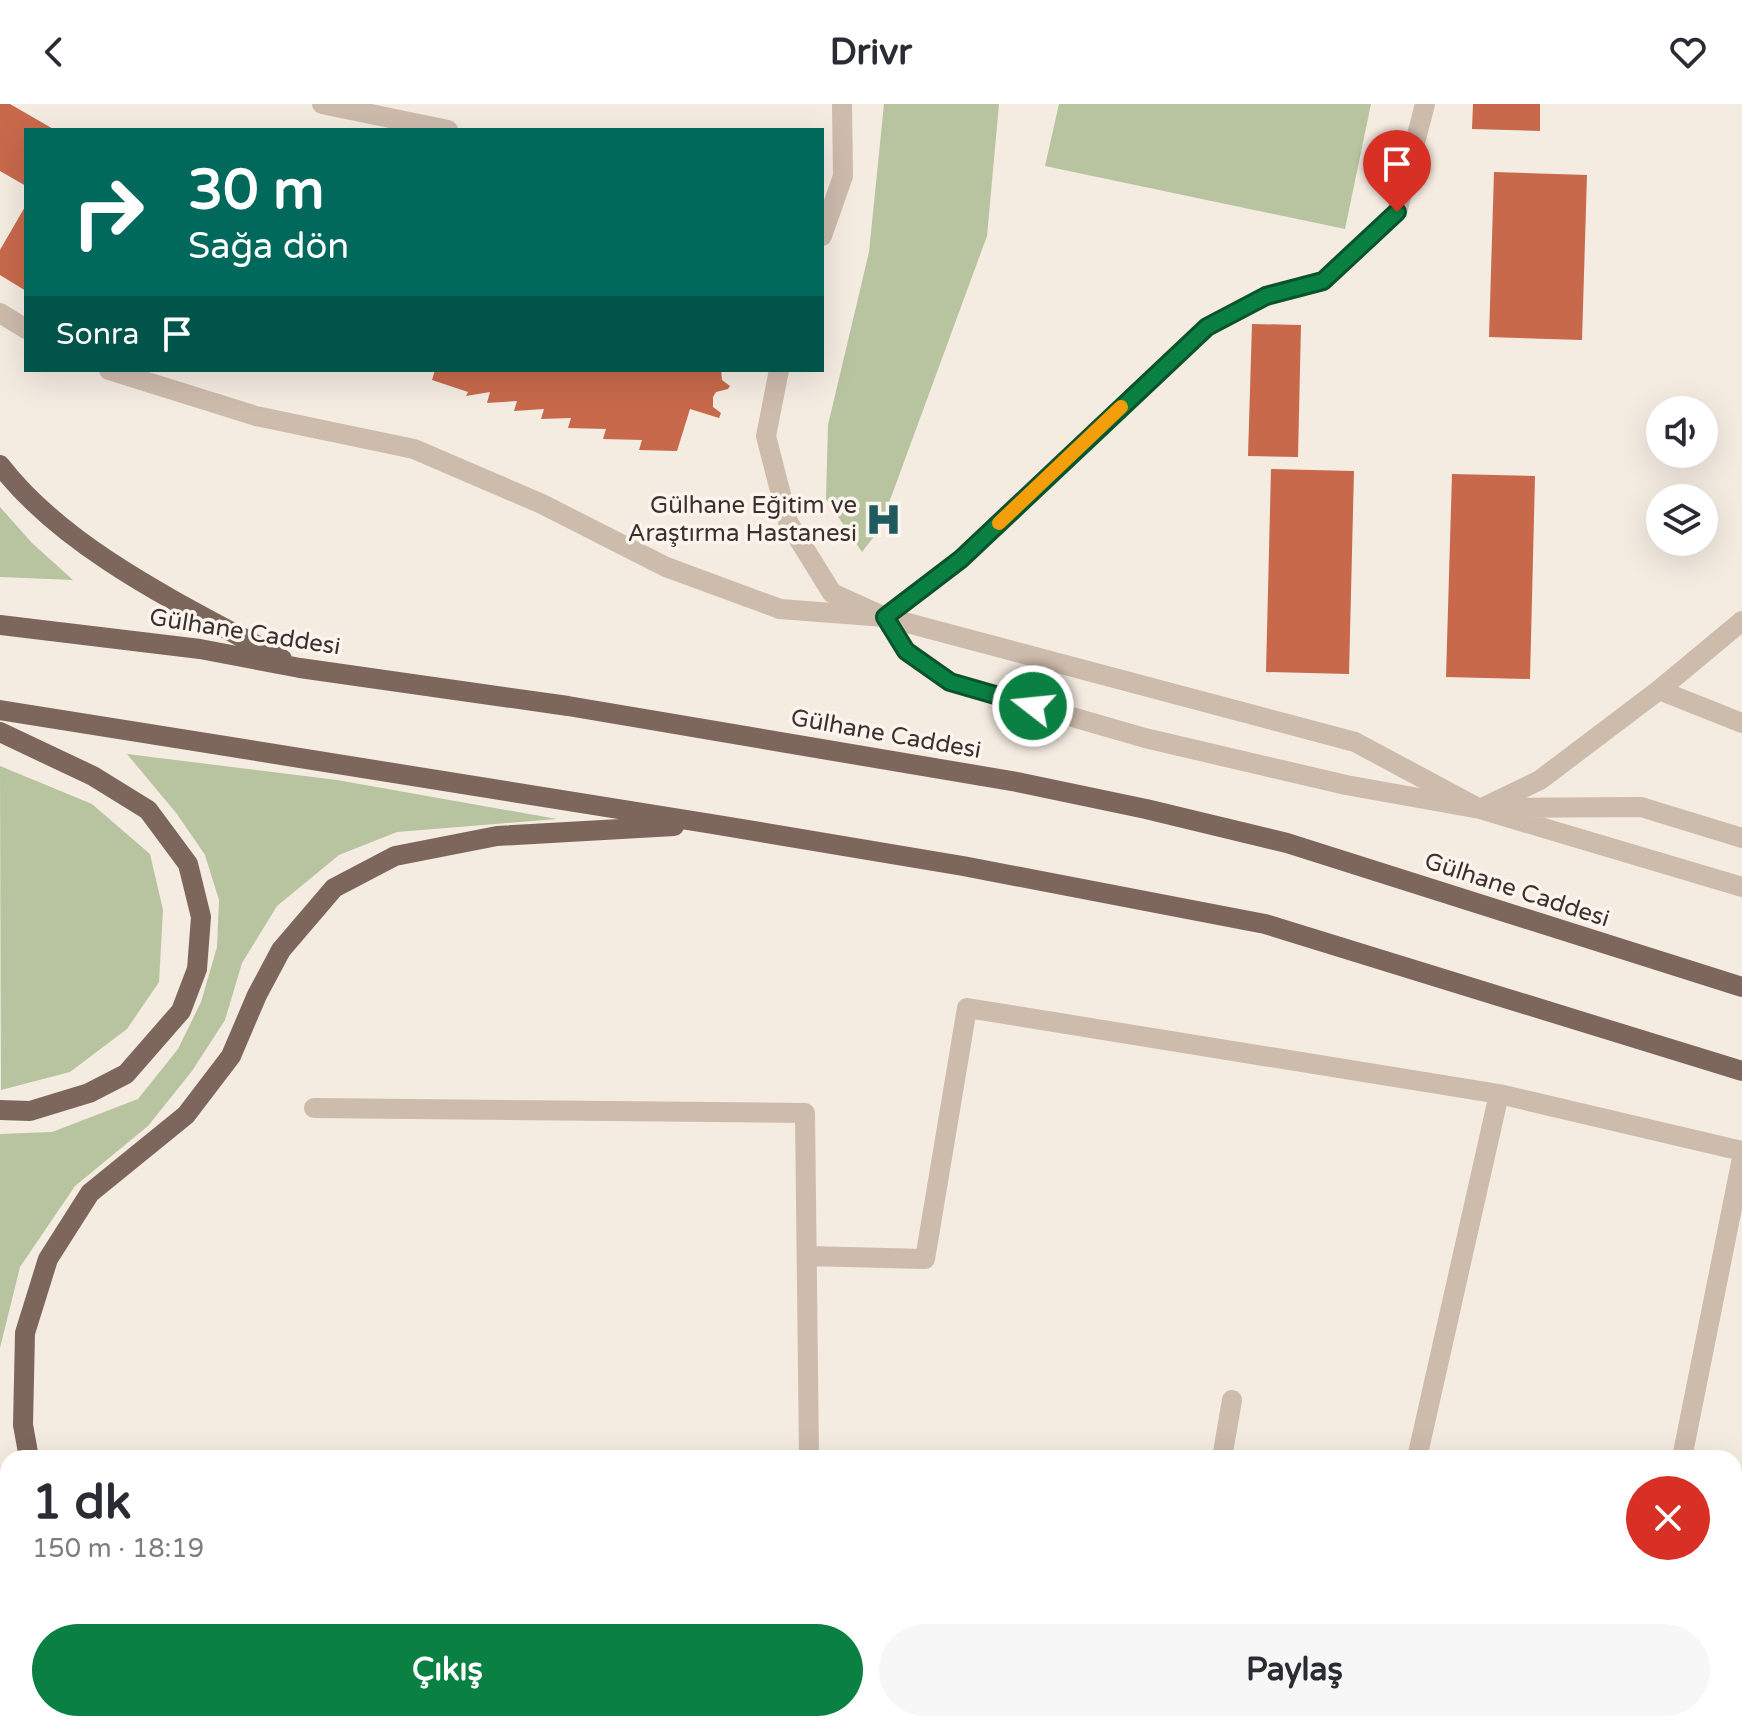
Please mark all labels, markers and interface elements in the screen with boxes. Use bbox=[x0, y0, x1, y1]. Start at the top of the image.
icon: back bbox=[32, 30, 76, 74]
icon: heart bbox=[1666, 30, 1710, 74]
text: Drivr bbox=[830, 31, 912, 74]
pin bbox=[1363, 130, 1431, 212]
icon: arrive bbox=[1375, 142, 1419, 186]
text: 30 m bbox=[188, 157, 324, 224]
icon: right bbox=[56, 160, 160, 264]
text: Sağa dön bbox=[188, 225, 349, 268]
icon: arrive bbox=[155, 312, 199, 356]
text: Sonra bbox=[56, 316, 139, 353]
map controls bbox=[1646, 396, 1718, 556]
button: sound bbox=[1646, 396, 1718, 468]
button: layers bbox=[1646, 484, 1718, 556]
place label: Gülhane Eğitim ve Araştırma Hastanesi bbox=[628, 491, 857, 548]
hospital icon: Gülhane Eğitim ve Araştırma Hastanesi bbox=[864, 500, 902, 538]
street label: Gülhane Caddesi bbox=[147, 603, 343, 661]
position arrow bbox=[991, 664, 1075, 748]
street label: Gülhane Caddesi bbox=[789, 703, 983, 765]
street label: Gülhane Caddesi bbox=[1421, 846, 1613, 934]
text: 1 dk bbox=[32, 1474, 131, 1532]
button: close bbox=[1626, 1476, 1710, 1560]
text: 150 m · 18:19 bbox=[32, 1533, 204, 1564]
button: Çıkış bbox=[32, 1624, 863, 1716]
button: Paylaş bbox=[879, 1624, 1710, 1716]

